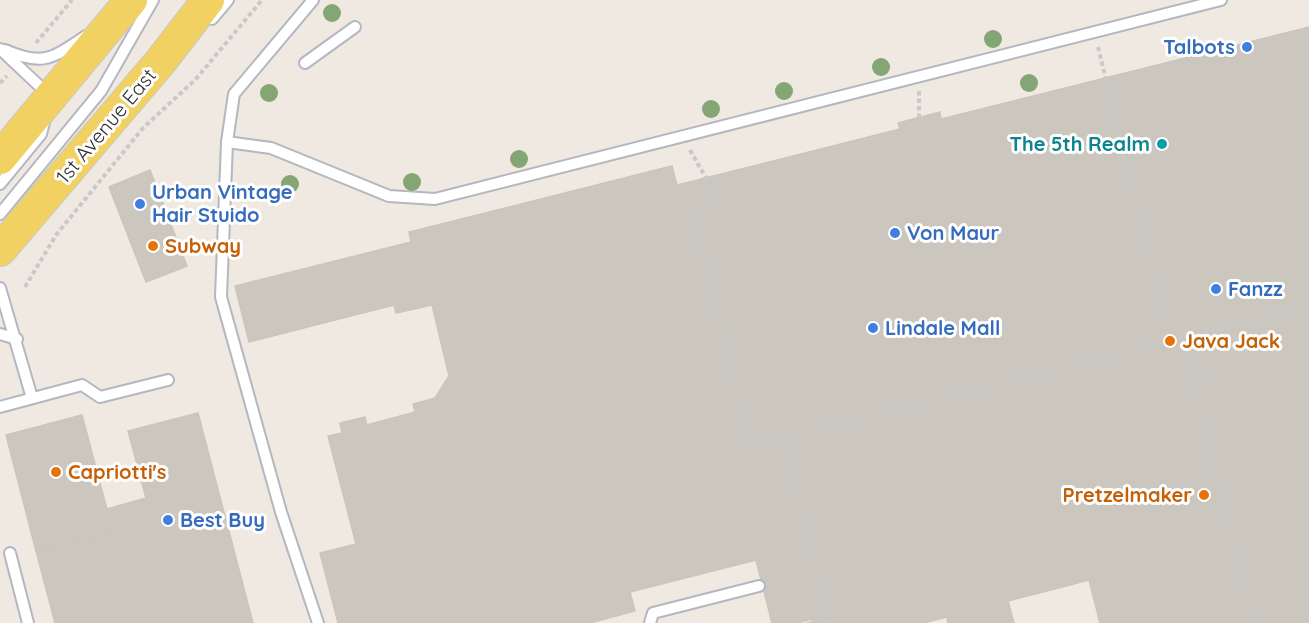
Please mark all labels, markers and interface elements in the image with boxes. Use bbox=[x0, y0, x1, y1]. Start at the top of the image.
place label: Talbots bbox=[1163, 34, 1235, 59]
marker: Talbots bbox=[1240, 40, 1254, 54]
street label: 1st Avenue East bbox=[50, 63, 161, 188]
place label: The 5th Realm bbox=[1009, 131, 1150, 156]
marker: The 5th Realm bbox=[1155, 137, 1169, 151]
place label: Urban Vintage Hair Stuido bbox=[152, 179, 293, 227]
marker: Urban Vintage Hair Stuido bbox=[133, 197, 147, 211]
place label: Von Maur bbox=[907, 220, 1000, 245]
marker: Von Maur bbox=[888, 226, 902, 240]
place label: Subway bbox=[165, 233, 241, 258]
marker: Subway bbox=[146, 239, 160, 253]
place label: Fanzz bbox=[1228, 276, 1283, 301]
marker: Fanzz bbox=[1209, 282, 1223, 296]
place label: Lindale Mall bbox=[885, 315, 1000, 340]
marker: Lindale Mall bbox=[866, 321, 880, 335]
place label: Java Jack bbox=[1182, 328, 1280, 353]
marker: Java Jack bbox=[1163, 334, 1177, 348]
place label: Capriotti's bbox=[68, 459, 167, 484]
marker: Capriotti's bbox=[49, 465, 63, 479]
place label: Pretzelmaker bbox=[1063, 482, 1192, 507]
marker: Pretzelmaker bbox=[1197, 488, 1211, 502]
place label: Best Buy bbox=[180, 507, 265, 532]
marker: Best Buy bbox=[161, 513, 175, 527]

